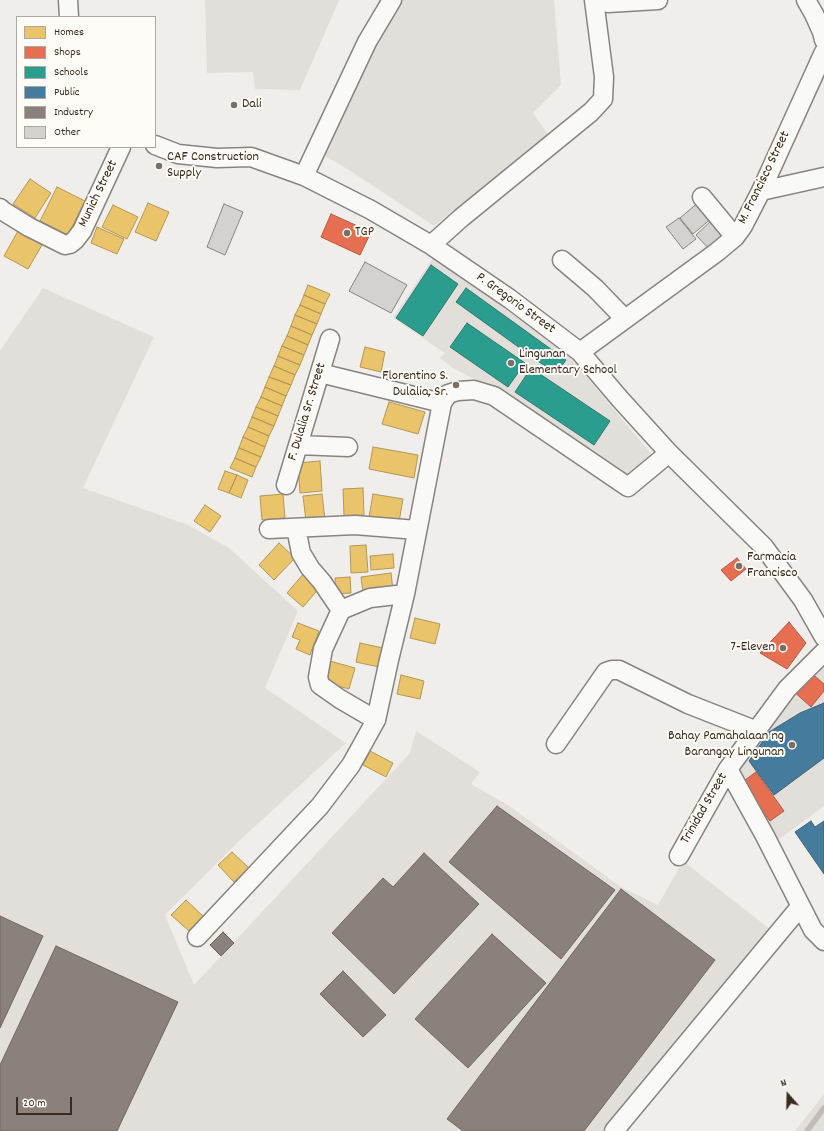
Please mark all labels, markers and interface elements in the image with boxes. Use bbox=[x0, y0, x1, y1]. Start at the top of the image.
legend bbox=[16, 16, 156, 148]
text: Homes bbox=[54, 24, 84, 41]
text: Shops bbox=[54, 44, 81, 61]
text: Schools bbox=[54, 64, 88, 81]
text: Public bbox=[54, 84, 80, 101]
place label: Dali bbox=[242, 97, 262, 113]
marker: Dali bbox=[229, 100, 239, 110]
text: Industry bbox=[54, 104, 93, 121]
text: Other bbox=[54, 124, 81, 141]
street label: M. Francisco Street bbox=[735, 129, 795, 227]
place label: CAF Construction Supply bbox=[167, 150, 259, 182]
street label: Munich Street bbox=[76, 158, 122, 230]
marker: CAF Construction Supply bbox=[154, 161, 164, 171]
place label: TGP bbox=[355, 225, 374, 241]
marker: TGP bbox=[342, 228, 352, 238]
street label: P. Gregorio Street bbox=[472, 270, 558, 338]
place label: Lingunan Elementary School bbox=[519, 347, 617, 380]
marker: Lingunan Elementary School bbox=[506, 358, 516, 368]
street label: F. Dulalia Sr. Street bbox=[285, 361, 331, 463]
place label: Florentino S. Dulalia, Sr. bbox=[382, 369, 448, 402]
marker: Florentino S. Dulalia, Sr. bbox=[451, 380, 461, 390]
place label: Farmacia Francisco bbox=[747, 550, 797, 582]
marker: Farmacia Francisco bbox=[734, 561, 744, 571]
place label: 7-Eleven bbox=[731, 640, 775, 656]
marker: 7-Eleven bbox=[778, 643, 788, 653]
place label: Bahay Pamahalaan ng Barangay Lingunan bbox=[668, 729, 784, 762]
marker: Bahay Pamahalaan ng Barangay Lingunan bbox=[787, 740, 797, 750]
street label: Trinidad Street bbox=[678, 770, 732, 848]
north arrow bbox=[768, 1075, 808, 1115]
text: N bbox=[779, 1075, 789, 1092]
scale bar bbox=[18, 1089, 74, 1115]
text: 20 m bbox=[23, 1095, 46, 1112]

